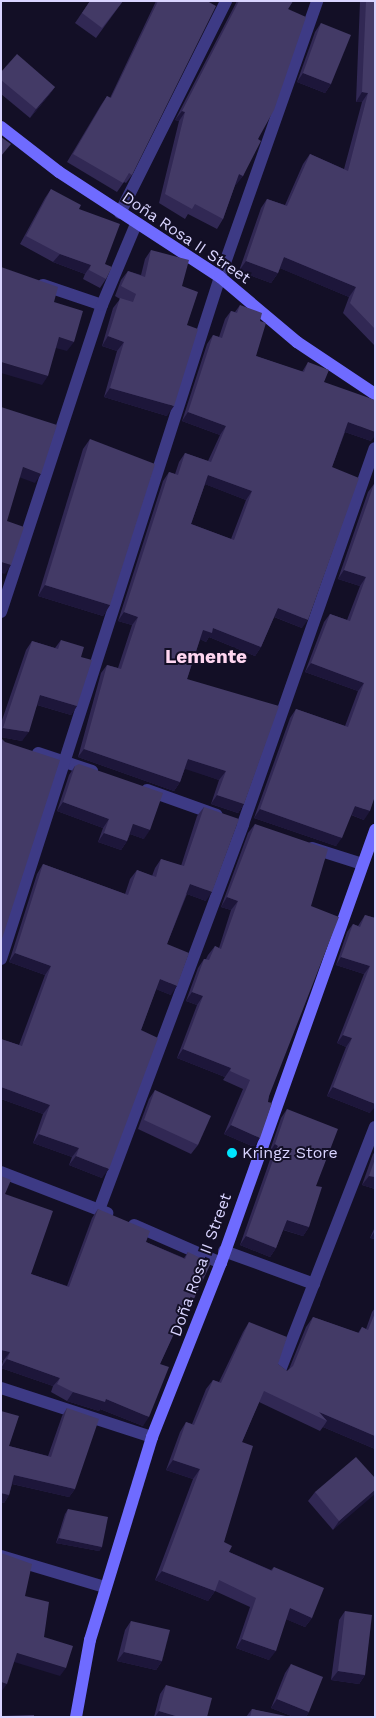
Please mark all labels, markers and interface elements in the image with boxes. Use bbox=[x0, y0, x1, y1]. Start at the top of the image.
street label: Doña Rosa II Street bbox=[118, 188, 254, 288]
district label: Lemente bbox=[165, 646, 247, 668]
place label: Kringz Store bbox=[242, 1143, 338, 1163]
marker: Kringz Store bbox=[226, 1147, 238, 1159]
street label: Doña Rosa II Street bbox=[166, 1191, 236, 1339]

